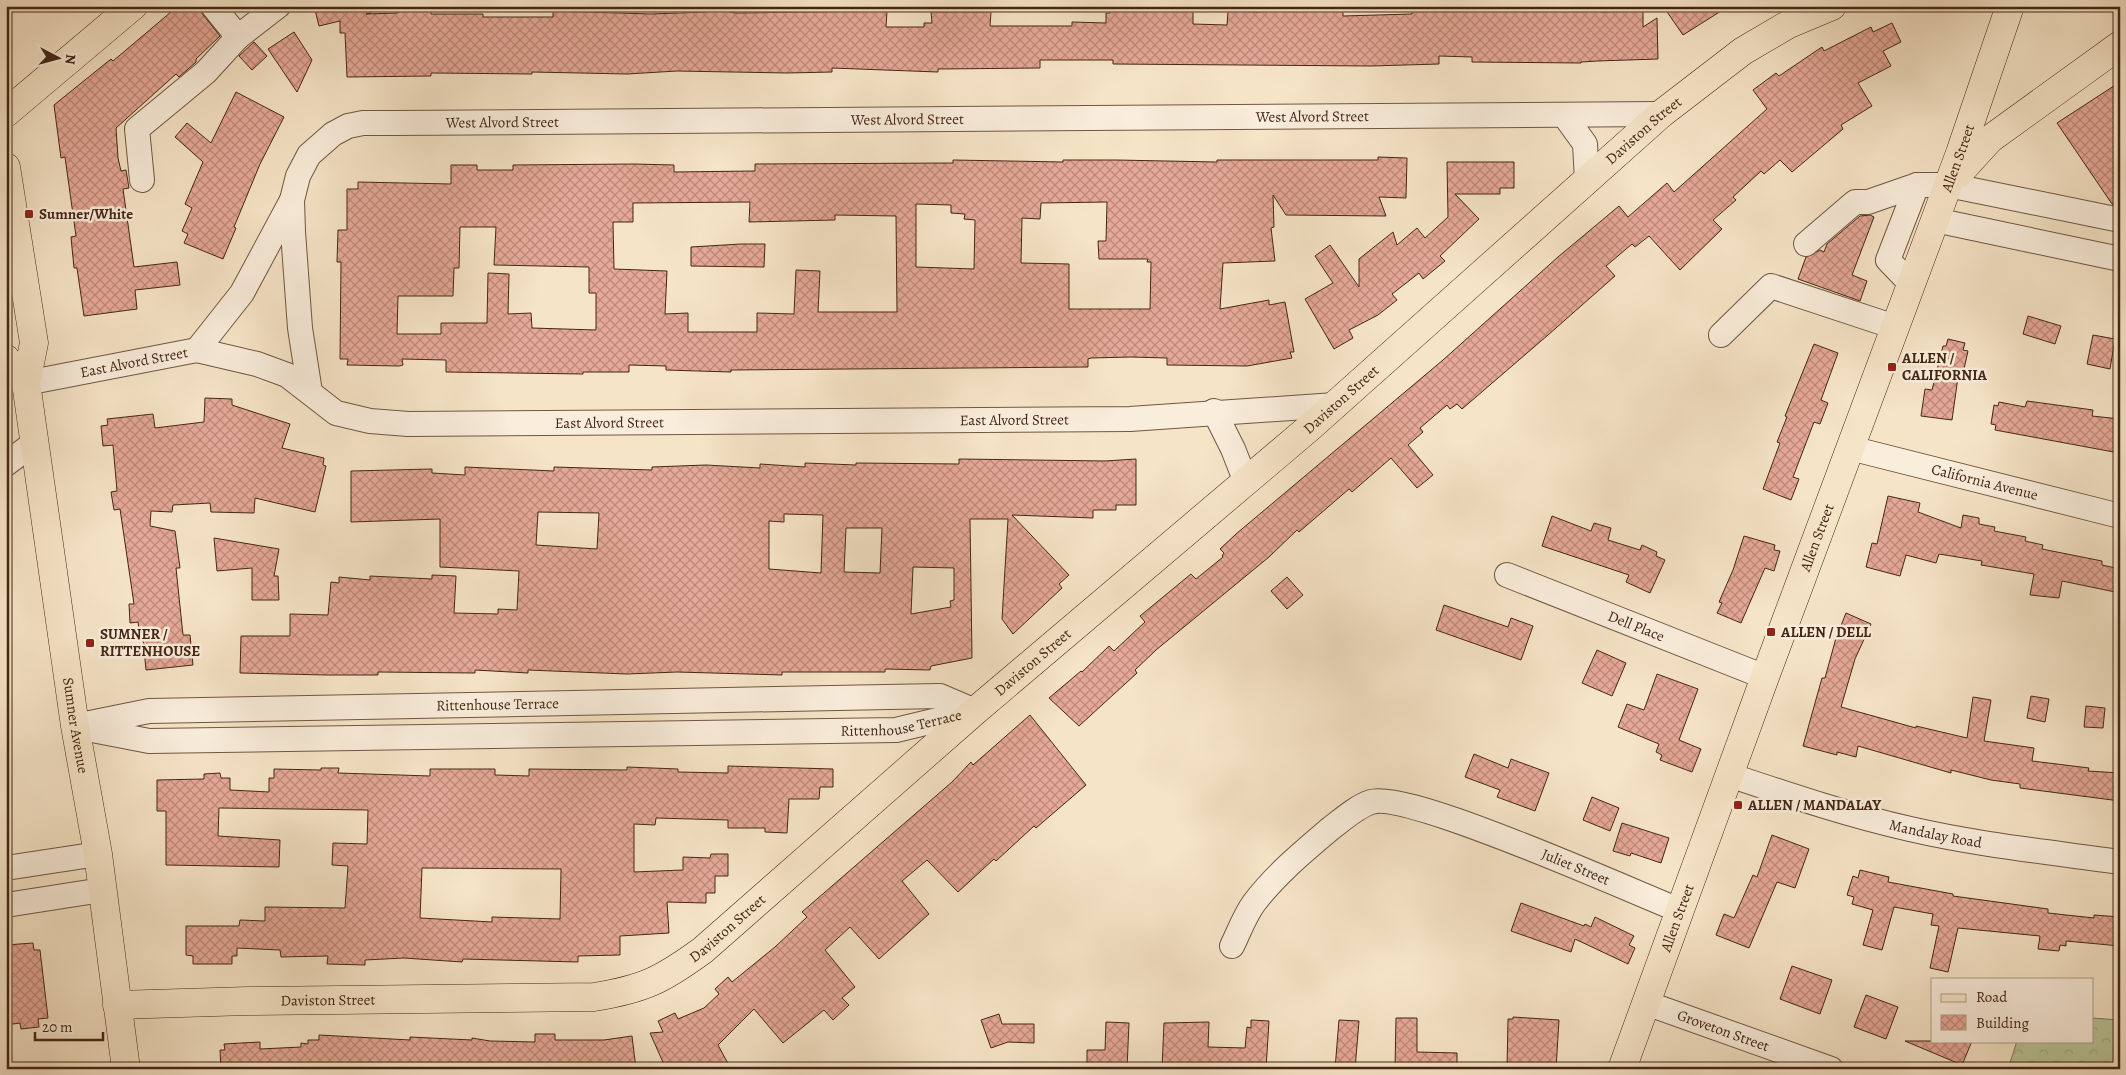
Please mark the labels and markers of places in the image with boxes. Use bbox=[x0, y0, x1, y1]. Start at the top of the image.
place label: Sumner/White bbox=[39, 204, 133, 224]
marker: Sumner/White bbox=[23, 208, 35, 220]
place label: ALLEN / CALIFORNIA bbox=[1901, 348, 1988, 385]
marker: ALLEN / CALIFORNIA bbox=[1886, 361, 1898, 373]
place label: ALLEN / DELL bbox=[1780, 622, 1871, 642]
place label: SUMNER / RITTENHOUSE bbox=[100, 624, 200, 661]
marker: ALLEN / DELL bbox=[1765, 626, 1777, 638]
marker: SUMNER / RITTENHOUSE bbox=[84, 637, 96, 649]
place label: ALLEN / MANDALAY bbox=[1747, 795, 1882, 815]
marker: ALLEN / MANDALAY bbox=[1732, 799, 1744, 811]

